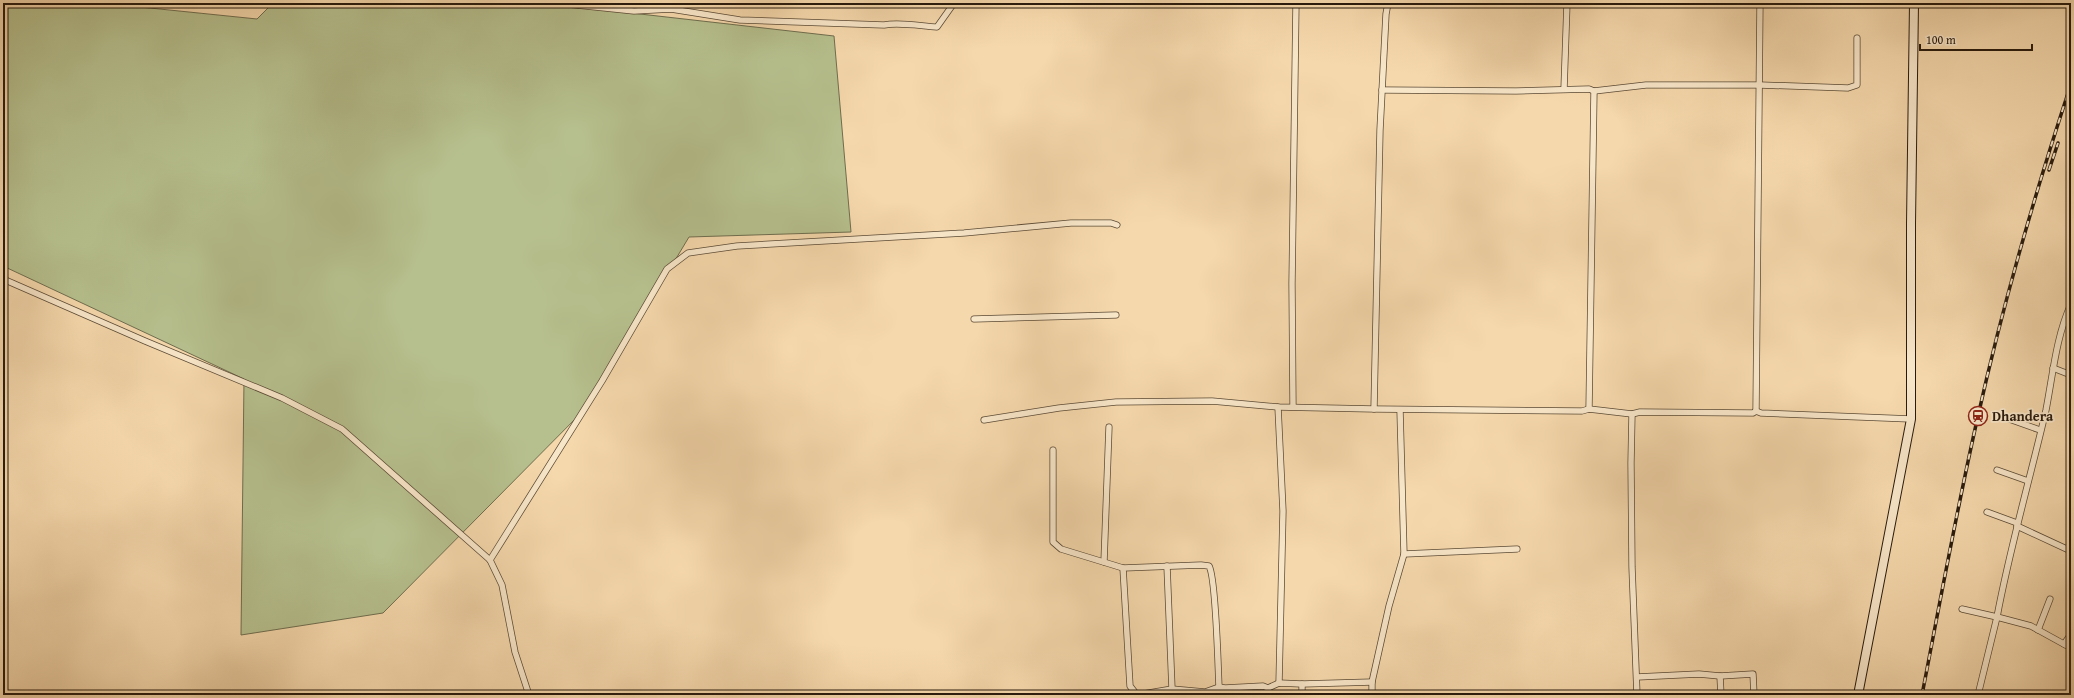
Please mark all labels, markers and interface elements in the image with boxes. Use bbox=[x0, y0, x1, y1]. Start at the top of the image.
scale bar bbox=[1920, 26, 2032, 52]
text: 100 m bbox=[1926, 31, 1956, 48]
station icon: Dhandera bbox=[1967, 405, 1989, 427]
place label: Dhandera bbox=[1992, 406, 2054, 426]

